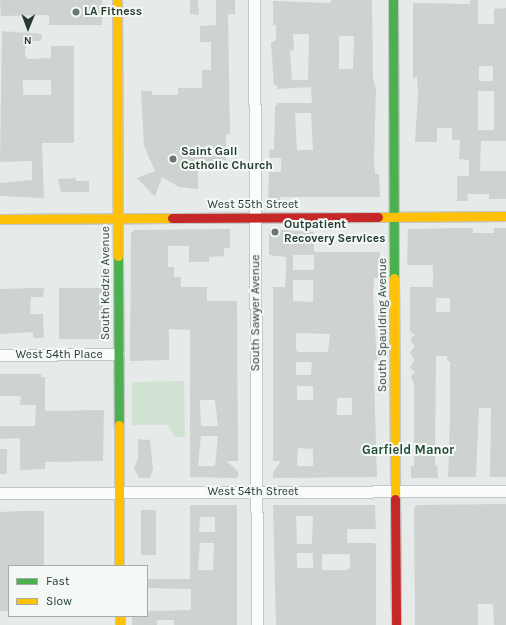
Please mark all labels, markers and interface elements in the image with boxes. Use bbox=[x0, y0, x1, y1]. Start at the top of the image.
place label: LA Fitness bbox=[84, 5, 142, 19]
marker: LA Fitness bbox=[71, 7, 81, 17]
north arrow bbox=[8, 8, 48, 48]
text: N bbox=[24, 34, 32, 47]
place label: Saint Gall Catholic Church bbox=[181, 145, 273, 173]
marker: Saint Gall Catholic Church bbox=[168, 154, 178, 164]
street label: West 55th Street bbox=[207, 198, 299, 212]
place label: Outpatient Recovery Services bbox=[284, 218, 386, 246]
street label: South Kedzie Avenue bbox=[99, 226, 113, 340]
marker: Outpatient Recovery Services bbox=[269, 226, 281, 238]
street label: South Sawyer Avenue bbox=[249, 255, 263, 371]
street label: South Spaulding Avenue bbox=[376, 258, 390, 392]
street label: West 54th Place bbox=[15, 348, 103, 362]
district label: Garfield Manor bbox=[362, 442, 454, 458]
street label: West 54th Street bbox=[207, 485, 299, 499]
legend bbox=[8, 565, 148, 617]
text: Fast bbox=[46, 574, 69, 588]
text: Slow bbox=[46, 594, 72, 608]

